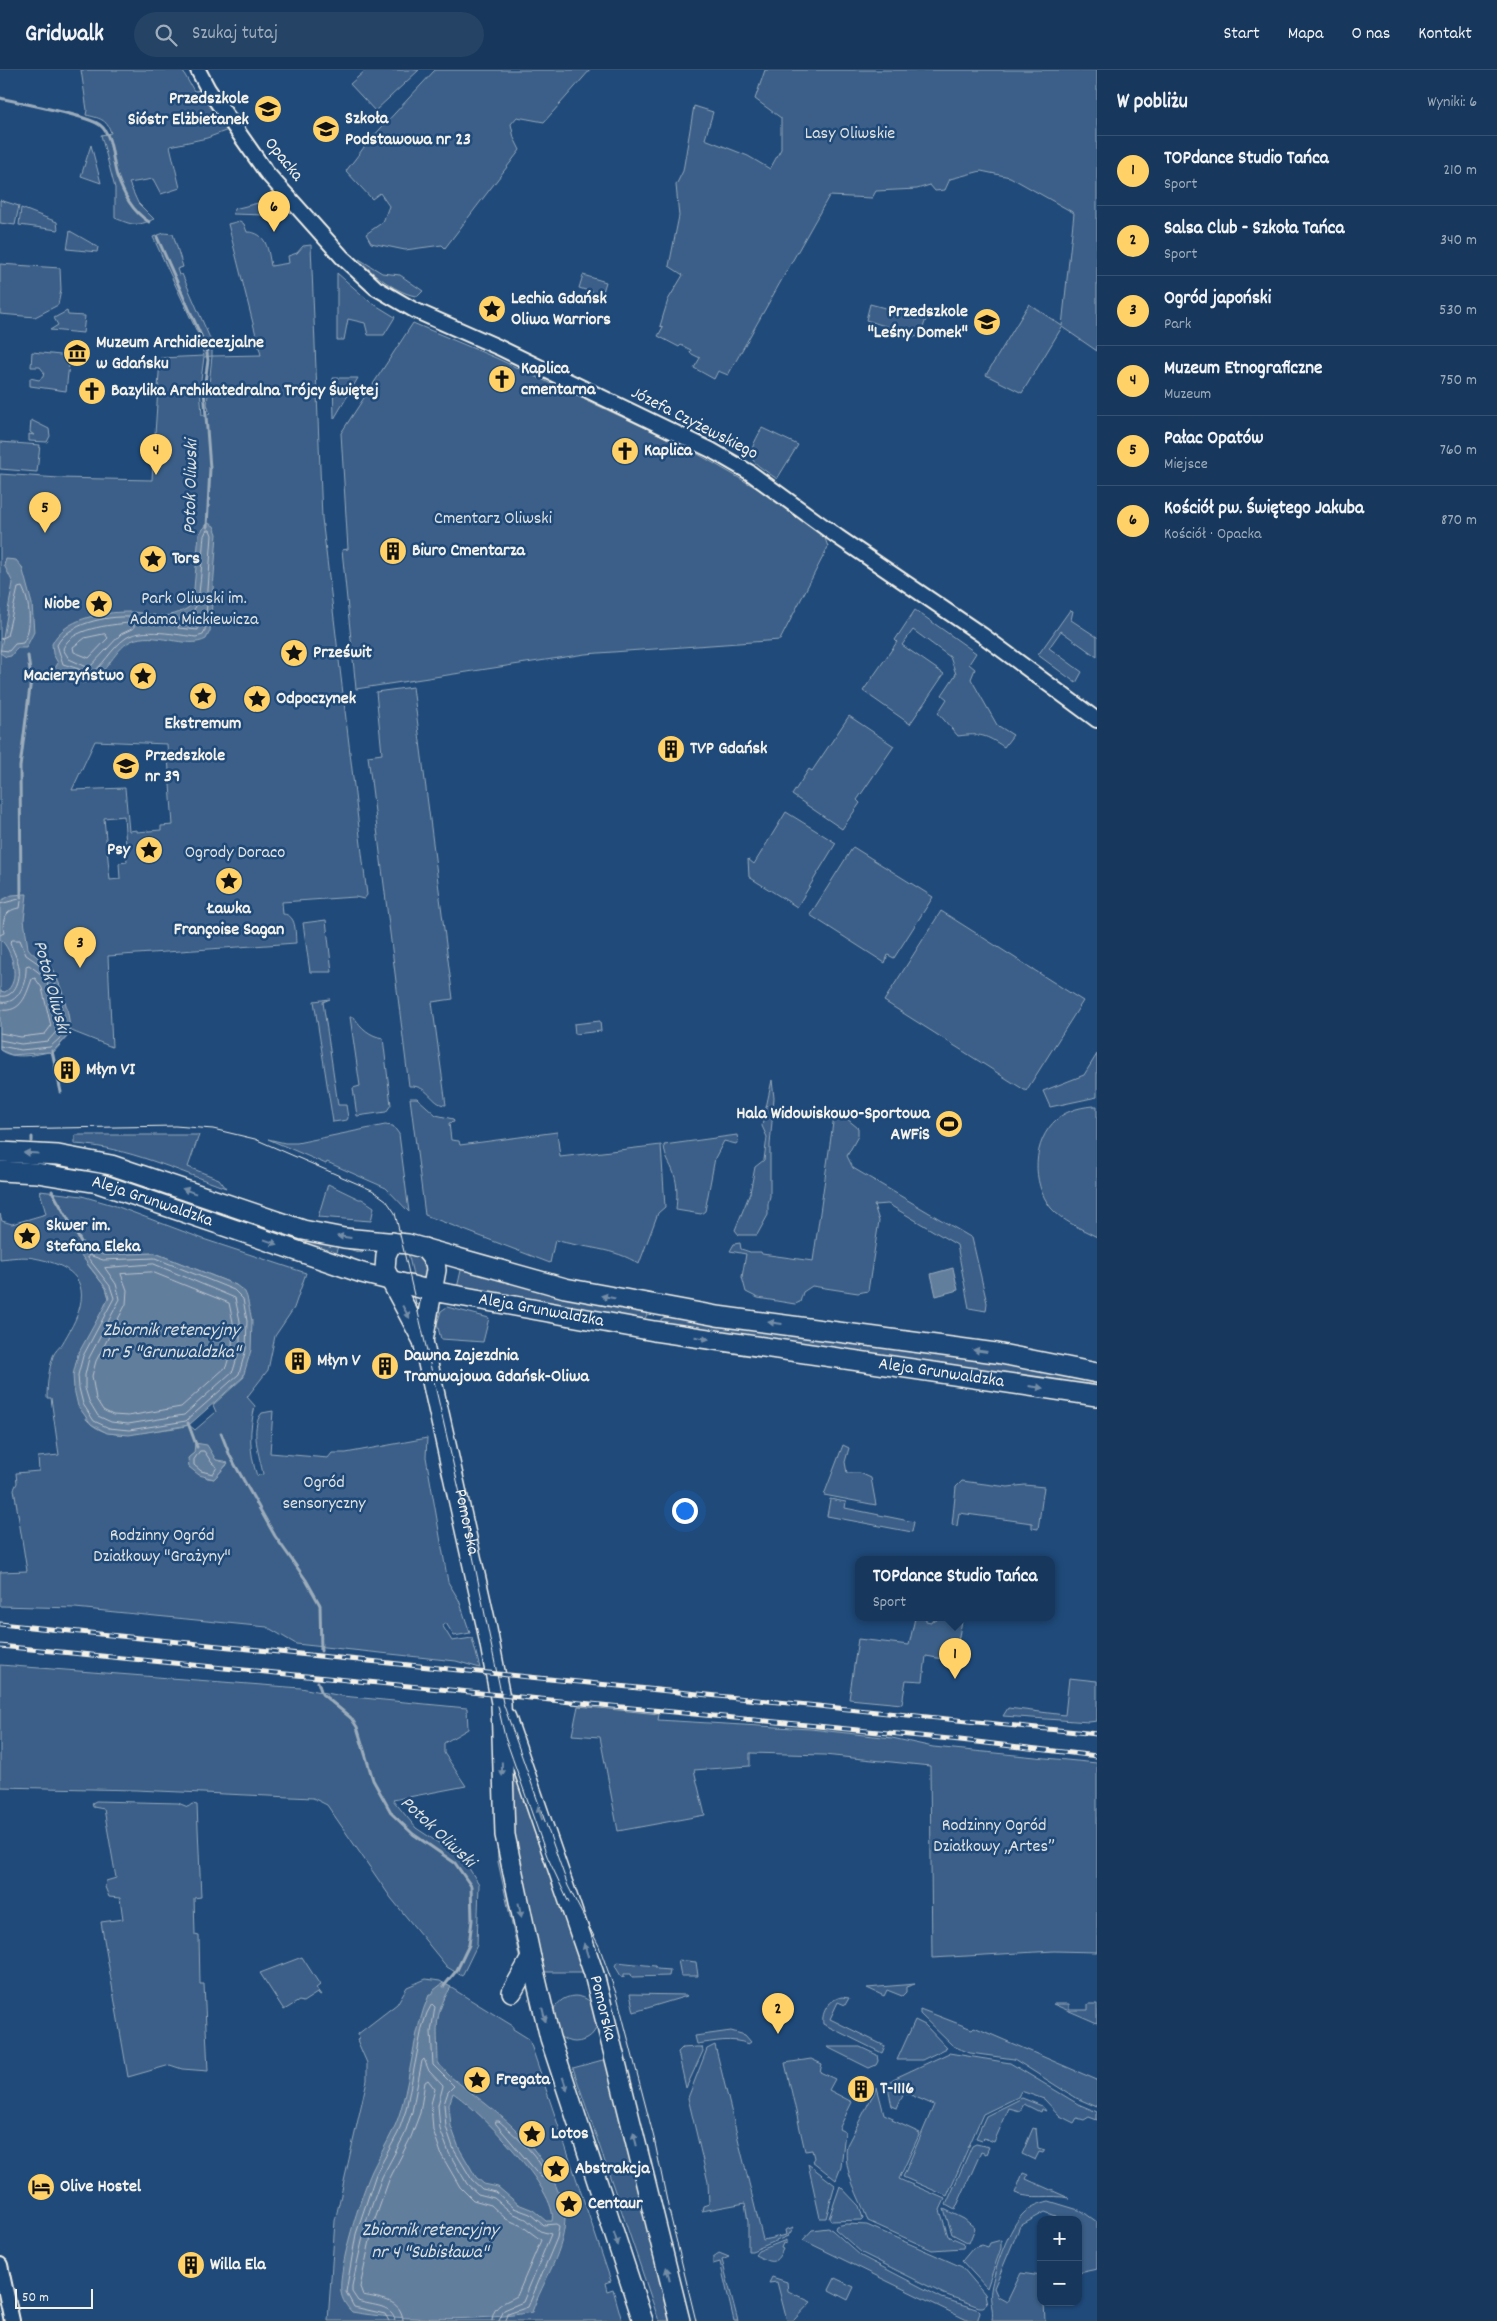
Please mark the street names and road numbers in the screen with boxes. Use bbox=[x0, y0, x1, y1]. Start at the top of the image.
street label: Opacka bbox=[258, 133, 309, 188]
street label: Józefa Czyżewskiego bbox=[626, 381, 762, 467]
street label: Aleja Grunwaldzka bbox=[90, 1170, 217, 1234]
street label: Aleja Grunwaldzka bbox=[477, 1287, 606, 1334]
street label: Aleja Grunwaldzka bbox=[877, 1352, 1006, 1395]
street label: Pomorska bbox=[447, 1487, 485, 1558]
street label: Pomorska bbox=[582, 1973, 623, 2044]

